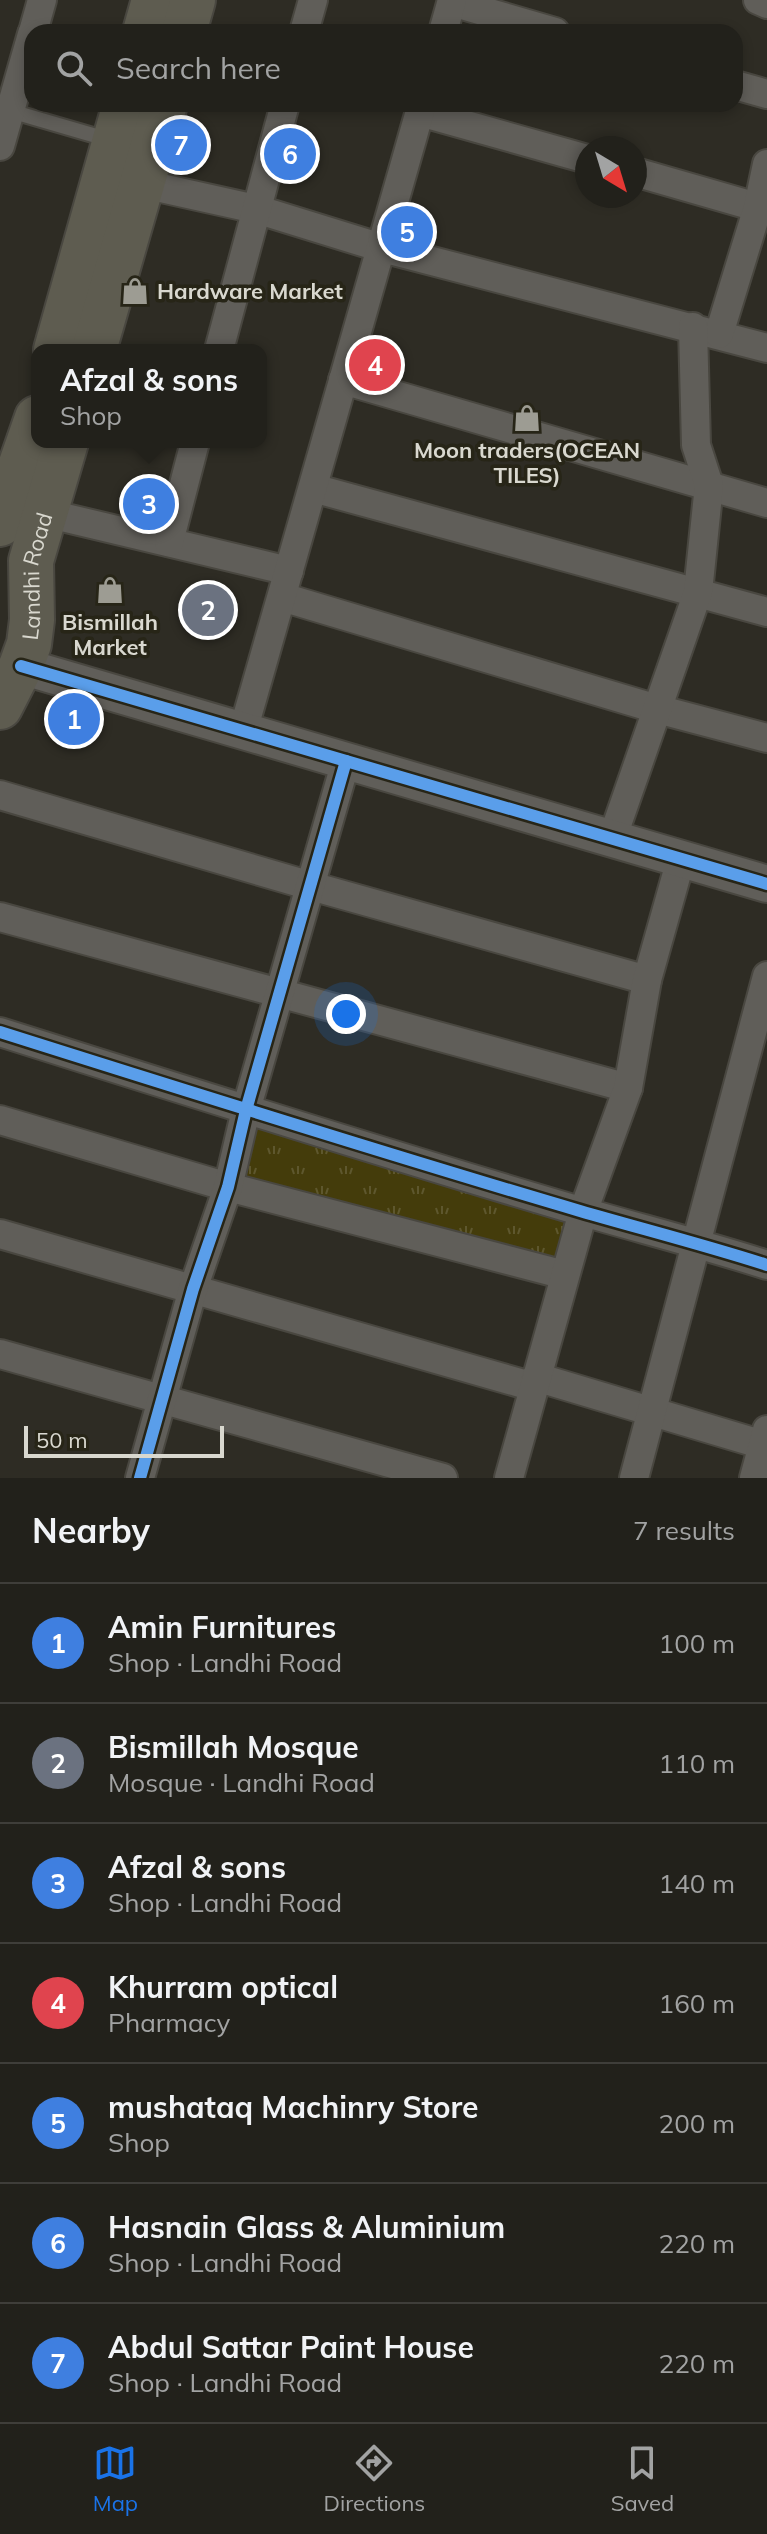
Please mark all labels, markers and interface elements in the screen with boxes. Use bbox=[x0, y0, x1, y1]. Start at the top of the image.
search box bbox=[24, 24, 743, 112]
icon: search bbox=[52, 46, 96, 90]
text: Search here bbox=[116, 49, 281, 87]
pin: 7 bbox=[155, 115, 207, 175]
pin: 6 bbox=[264, 124, 316, 184]
north arrow bbox=[575, 136, 647, 208]
pin: 5 bbox=[381, 202, 433, 262]
shop icon: Hardware Market bbox=[120, 276, 150, 306]
place label: Hardware Market bbox=[157, 277, 343, 305]
pin: 4 bbox=[349, 335, 401, 395]
popup bbox=[31, 344, 267, 448]
text: Afzal & sons bbox=[60, 361, 238, 399]
text: Shop bbox=[60, 399, 122, 432]
shop icon: Moon traders(OCEAN TILES) bbox=[512, 403, 542, 433]
place label: Moon traders(OCEAN TILES) bbox=[414, 436, 640, 489]
pin: 3 bbox=[123, 474, 175, 534]
street label: Landhi Road bbox=[16, 509, 59, 642]
shop icon: Bismillah Market bbox=[95, 575, 125, 605]
pin: 2 bbox=[182, 580, 234, 640]
place label: Bismillah Market bbox=[62, 608, 158, 661]
pin: 1 bbox=[48, 689, 100, 749]
your location bbox=[326, 994, 366, 1034]
scale bar bbox=[24, 1422, 224, 1458]
text: 50 m bbox=[36, 1426, 87, 1454]
text: Nearby bbox=[32, 1509, 150, 1552]
text: 7 results bbox=[633, 1514, 735, 1547]
text: Amin Furnitures bbox=[108, 1608, 336, 1646]
text: 1 bbox=[50, 1627, 66, 1660]
text: 100 m bbox=[659, 1627, 735, 1660]
text: Shop · Landhi Road bbox=[108, 1646, 342, 1679]
text: Bismillah Mosque bbox=[108, 1728, 359, 1766]
text: 2 bbox=[50, 1747, 66, 1780]
text: 110 m bbox=[659, 1747, 735, 1780]
text: Mosque · Landhi Road bbox=[108, 1766, 375, 1799]
text: Afzal & sons bbox=[108, 1848, 286, 1886]
text: 3 bbox=[50, 1867, 66, 1900]
text: 140 m bbox=[659, 1867, 735, 1900]
text: Shop · Landhi Road bbox=[108, 1886, 342, 1919]
text: Khurram optical bbox=[108, 1968, 338, 2006]
text: 4 bbox=[50, 1987, 66, 2020]
text: 160 m bbox=[659, 1987, 735, 2020]
text: Pharmacy bbox=[108, 2006, 230, 2039]
text: mushataq Machinry Store bbox=[108, 2088, 479, 2126]
text: 5 bbox=[50, 2107, 66, 2140]
text: 200 m bbox=[659, 2107, 735, 2140]
text: Shop bbox=[108, 2126, 170, 2159]
text: Hasnain Glass & Aluminium bbox=[108, 2208, 505, 2246]
text: 6 bbox=[50, 2227, 66, 2260]
text: 220 m bbox=[659, 2227, 735, 2260]
text: Shop · Landhi Road bbox=[108, 2246, 342, 2279]
text: Abdul Sattar Paint House bbox=[108, 2328, 474, 2366]
text: 7 bbox=[50, 2347, 66, 2380]
text: 220 m bbox=[659, 2347, 735, 2380]
text: Shop · Landhi Road bbox=[108, 2366, 342, 2399]
tab: Map bbox=[93, 2441, 138, 2517]
tab: Directions bbox=[324, 2441, 425, 2517]
tab: Saved bbox=[611, 2441, 674, 2517]

